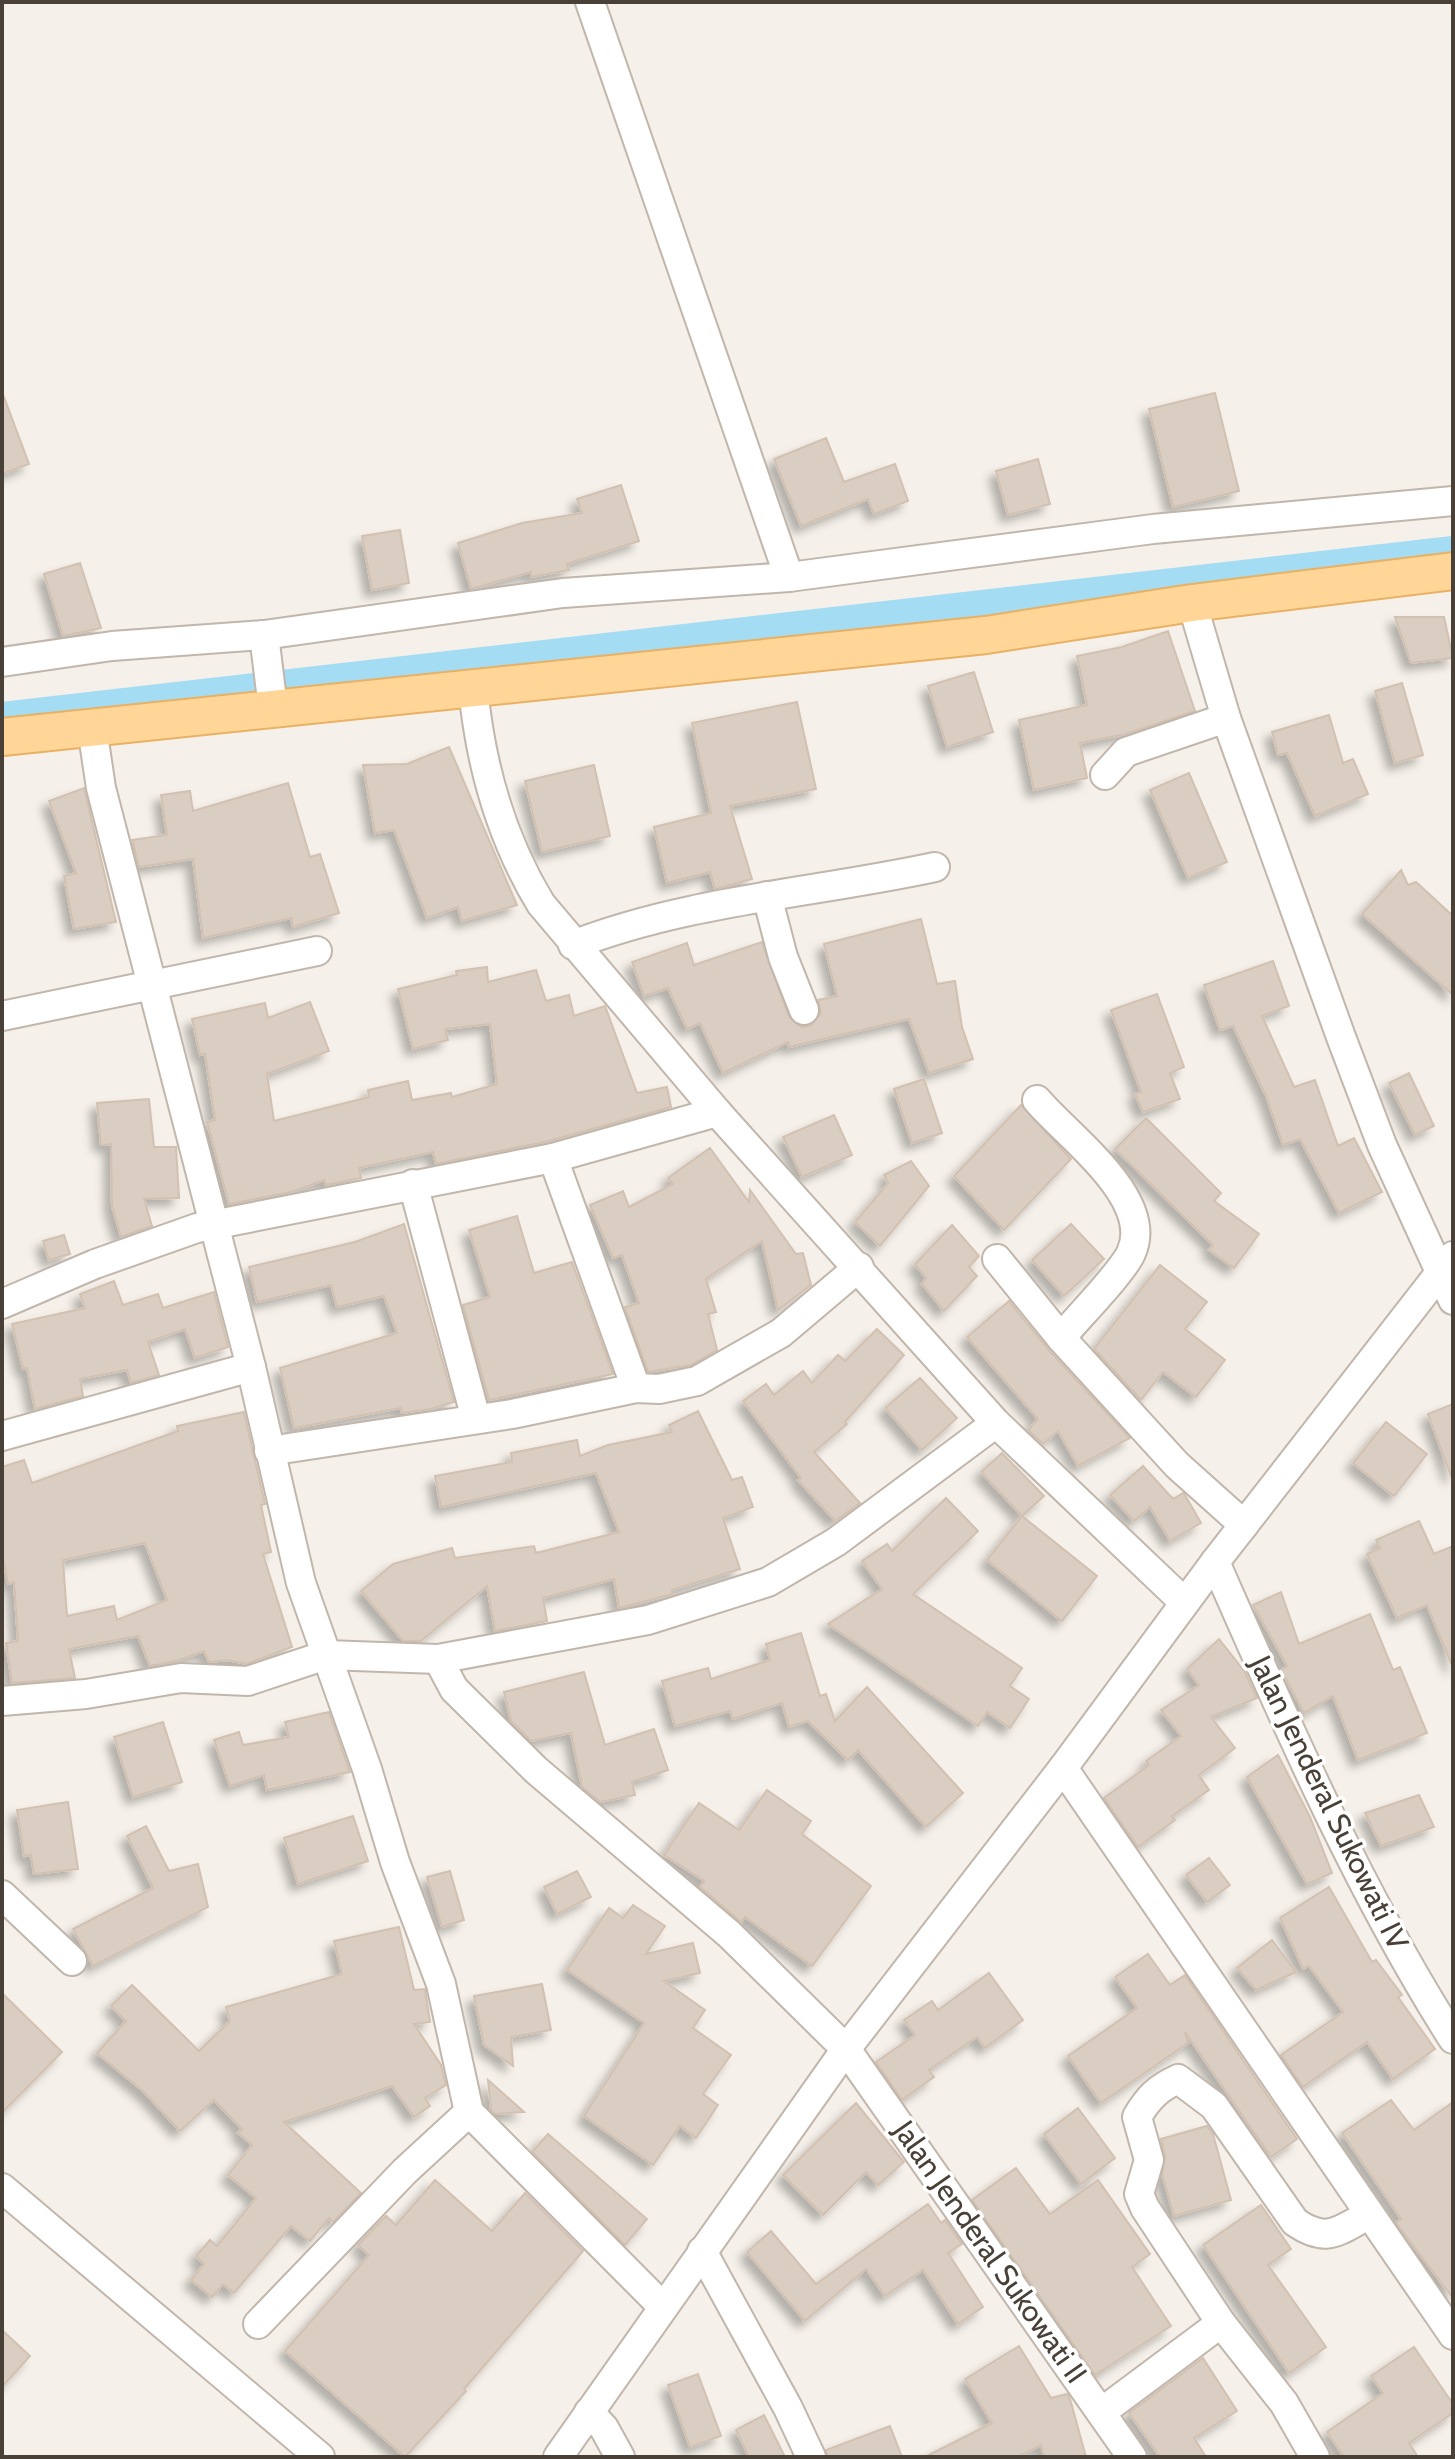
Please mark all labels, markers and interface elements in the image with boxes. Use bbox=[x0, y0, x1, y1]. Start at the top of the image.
street label: Jalan Jenderal Sukowati IV bbox=[1242, 1649, 1417, 1957]
street label: Jalan Jenderal Sukowati II bbox=[885, 2112, 1095, 2390]

